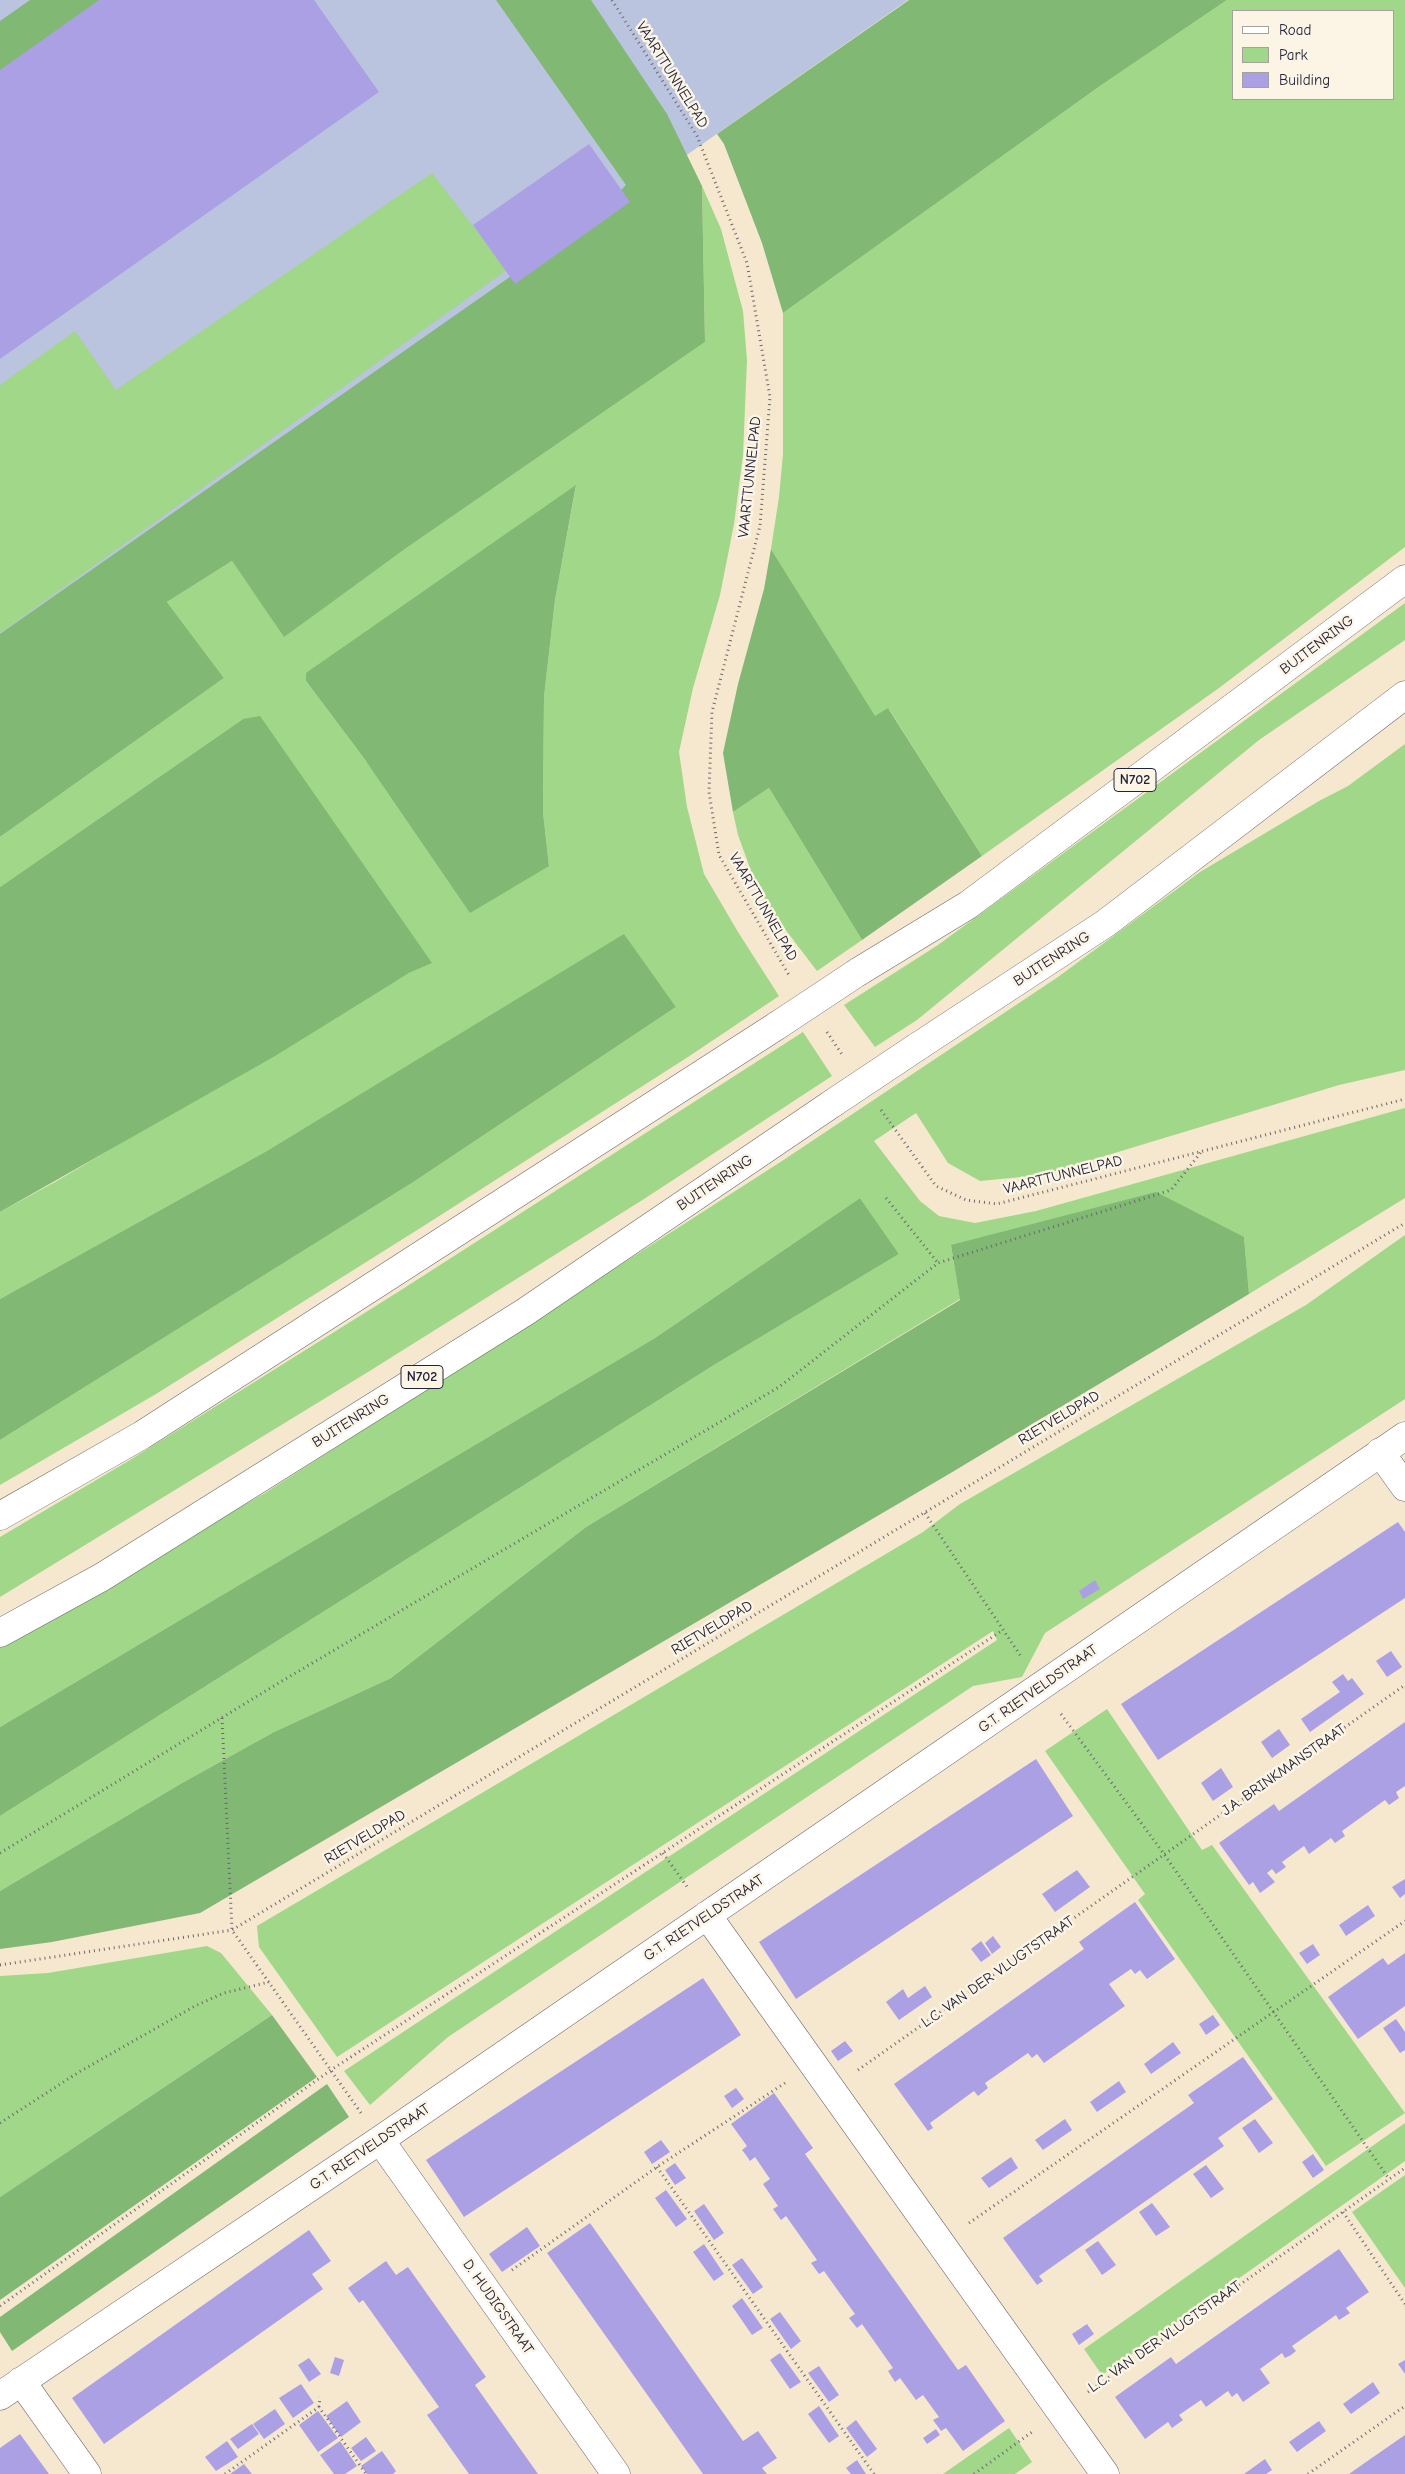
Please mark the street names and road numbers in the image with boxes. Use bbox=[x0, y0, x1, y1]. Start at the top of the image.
street label: VAARTTUNNELPAD bbox=[632, 18, 712, 132]
street label: VAARTTUNNELPAD bbox=[735, 415, 765, 539]
street label: BUITENRING bbox=[1277, 611, 1357, 679]
road number: N702 bbox=[1114, 768, 1156, 792]
street label: VAARTTUNNELPAD bbox=[725, 850, 801, 964]
street label: BUITENRING bbox=[1010, 928, 1094, 990]
street label: BUITENRING bbox=[674, 1151, 756, 1215]
street label: VAARTTUNNELPAD bbox=[1002, 1152, 1124, 1198]
road number: N702 bbox=[401, 1365, 443, 1388]
street label: RIETVELDPAD bbox=[1015, 1387, 1103, 1449]
street label: BUITENRING bbox=[309, 1390, 393, 1452]
street label: RIETVELDPAD bbox=[668, 1597, 756, 1659]
street label: G.T. RIETVELDSTRAAT bbox=[975, 1641, 1101, 1737]
street label: J.A. BRINKMANSTRAAT bbox=[1218, 1720, 1350, 1820]
street label: RIETVELDPAD bbox=[321, 1806, 409, 1868]
street label: G.T. RIETVELDSTRAAT bbox=[640, 1871, 768, 1965]
street label: L.C. VAN DER VLUGTSTRAAT bbox=[918, 1912, 1078, 2032]
street label: G.T. RIETVELDSTRAAT bbox=[306, 2100, 434, 2194]
street label: D. HUDIGSTRAAT bbox=[459, 2256, 537, 2358]
street label: L.C. VAN DER VLUGTSTRAAT bbox=[1085, 2277, 1245, 2397]

